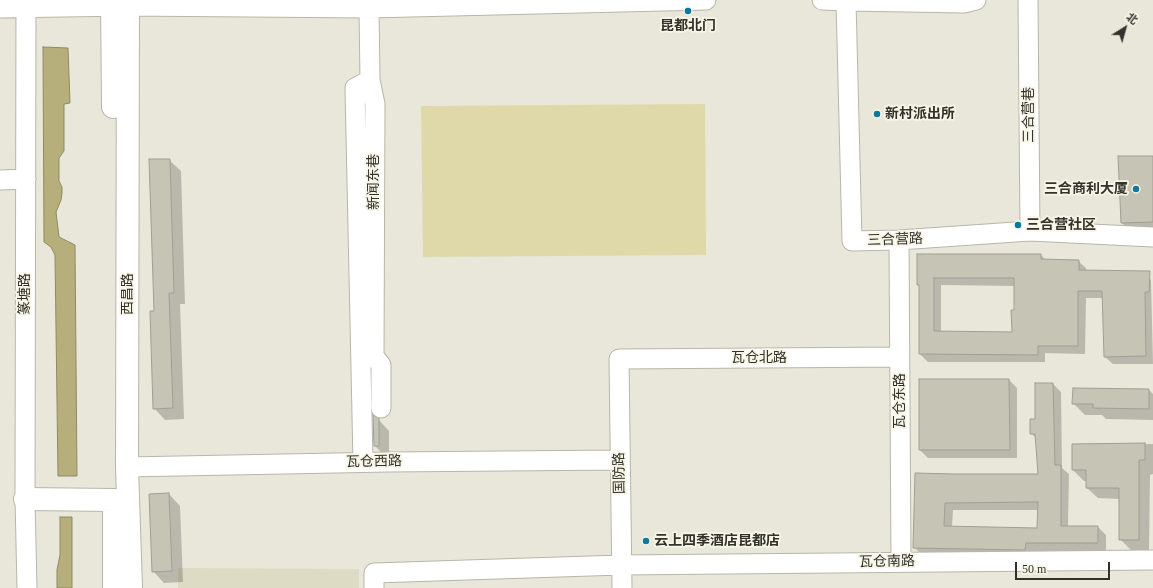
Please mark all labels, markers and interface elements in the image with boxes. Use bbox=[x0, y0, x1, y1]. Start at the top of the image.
marker: 昆都北门 bbox=[683, 6, 693, 16]
north arrow bbox=[1105, 8, 1145, 48]
text: 北 bbox=[1124, 10, 1140, 27]
place label: 昆都北门 bbox=[660, 18, 716, 34]
street label: 三合营巷 bbox=[1021, 87, 1037, 143]
place label: 新村派出所 bbox=[885, 106, 955, 122]
marker: 新村派出所 bbox=[872, 109, 882, 119]
street label: 新闻东巷 bbox=[366, 154, 382, 210]
place label: 三合商利大厦 bbox=[1044, 181, 1128, 197]
marker: 三合商利大厦 bbox=[1131, 184, 1141, 194]
place label: 三合营社区 bbox=[1026, 217, 1096, 233]
marker: 三合营社区 bbox=[1013, 220, 1023, 230]
street label: 三合营路 bbox=[867, 231, 923, 249]
street label: 篆塘路 bbox=[17, 273, 33, 315]
street label: 西昌路 bbox=[120, 273, 136, 315]
street label: 瓦仓北路 bbox=[731, 350, 787, 366]
street label: 瓦仓东路 bbox=[892, 373, 908, 429]
street label: 国防路 bbox=[611, 452, 629, 494]
street label: 瓦仓西路 bbox=[346, 453, 402, 471]
place label: 云上四季酒店昆都店 bbox=[654, 533, 780, 549]
marker: 云上四季酒店昆都店 bbox=[641, 536, 651, 546]
street label: 瓦仓南路 bbox=[859, 553, 915, 571]
scale bar bbox=[1017, 554, 1112, 580]
text: 50 m bbox=[1022, 562, 1046, 576]

